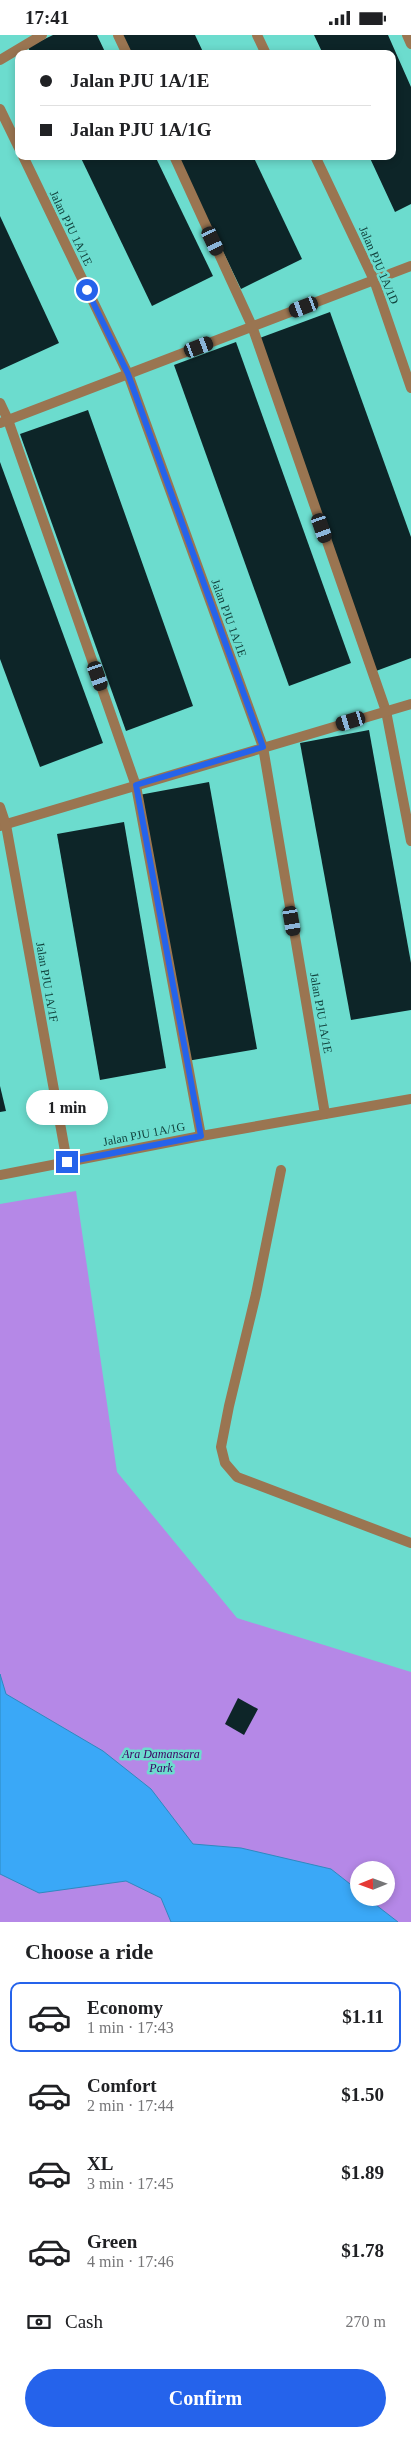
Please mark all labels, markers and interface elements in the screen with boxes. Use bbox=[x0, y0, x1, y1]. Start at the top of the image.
text: 17:41 bbox=[25, 7, 69, 28]
text: Jalan PJU 1A/1E bbox=[70, 70, 209, 91]
text: Jalan PJU 1A/1G bbox=[70, 119, 211, 140]
street label: Jalan PJU 1A/1E bbox=[47, 188, 95, 268]
car bbox=[199, 224, 226, 258]
street label: Jalan PJU 1A/1D bbox=[356, 224, 402, 306]
route start bbox=[76, 279, 98, 301]
car bbox=[287, 295, 320, 319]
car bbox=[182, 335, 215, 359]
car bbox=[310, 511, 333, 545]
street label: Jalan PJU 1A/1E bbox=[208, 577, 250, 659]
car bbox=[86, 659, 109, 693]
car bbox=[334, 709, 367, 733]
car bbox=[282, 905, 301, 937]
street label: Jalan PJU 1A/1F bbox=[33, 941, 61, 1024]
street label: Jalan PJU 1A/1E bbox=[307, 971, 335, 1055]
callout: 1 min bbox=[26, 1089, 108, 1125]
text: 1 min bbox=[48, 1099, 86, 1116]
street label: Jalan PJU 1A/1G bbox=[102, 1119, 187, 1149]
route end bbox=[56, 1151, 78, 1173]
park label: Ara Damansara Park bbox=[121, 1747, 200, 1775]
north arrow bbox=[350, 1861, 395, 1906]
map controls bbox=[350, 1861, 395, 1906]
text: Choose a ride bbox=[25, 1939, 153, 1964]
icon: car bbox=[27, 1995, 72, 2040]
text: Economy bbox=[87, 1997, 163, 2018]
text: $1.11 bbox=[342, 2006, 384, 2027]
text: 1 min · 17:43 bbox=[87, 2019, 174, 2036]
icon: car bbox=[27, 2073, 72, 2118]
text: Comfort bbox=[87, 2075, 157, 2096]
text: $1.50 bbox=[341, 2084, 384, 2105]
text: 2 min · 17:44 bbox=[87, 2097, 174, 2114]
icon: car bbox=[27, 2151, 72, 2196]
text: XL bbox=[87, 2153, 113, 2174]
text: $1.89 bbox=[341, 2162, 384, 2183]
text: 3 min · 17:45 bbox=[87, 2175, 174, 2192]
icon: car bbox=[27, 2229, 72, 2274]
text: Green bbox=[87, 2231, 137, 2252]
text: $1.78 bbox=[341, 2240, 384, 2261]
text: 4 min · 17:46 bbox=[87, 2253, 174, 2270]
icon: cash bbox=[25, 2308, 53, 2336]
text: Cash bbox=[65, 2311, 103, 2332]
text: 270 m bbox=[346, 2313, 386, 2330]
button: Confirm bbox=[25, 2369, 386, 2427]

